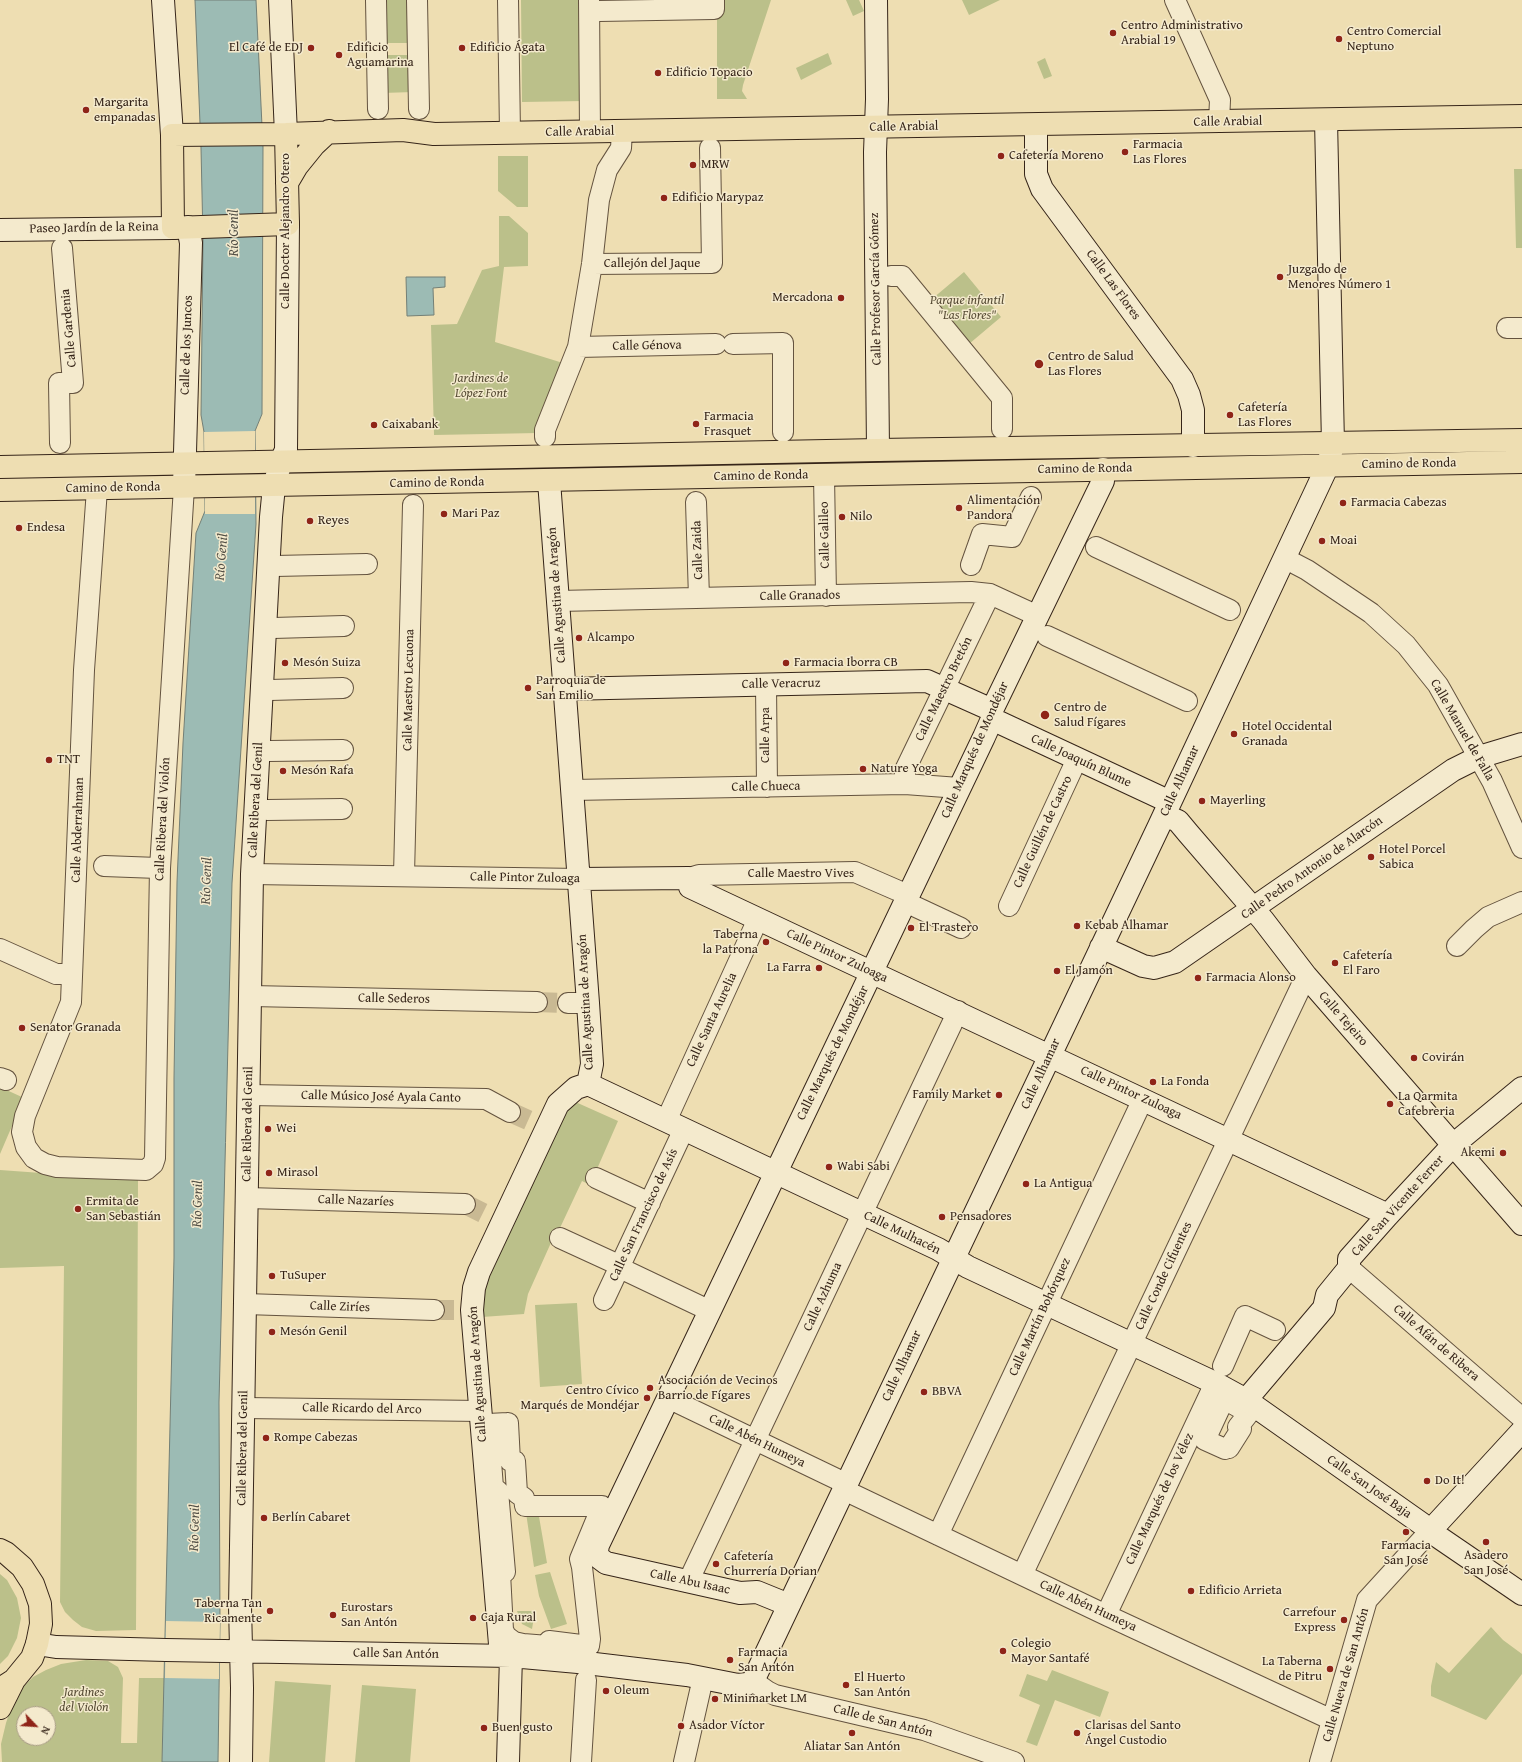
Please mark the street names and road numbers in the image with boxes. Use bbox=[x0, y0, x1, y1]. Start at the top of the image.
street label: Calle Arabial bbox=[1193, 114, 1263, 130]
street label: Calle Arabial bbox=[869, 119, 939, 135]
street label: Calle Arabial bbox=[545, 124, 615, 140]
street label: Calle Doctor Alejandro Otero bbox=[278, 153, 294, 309]
street label: Calle Profesor García Gómez bbox=[867, 213, 885, 365]
street label: Paseo Jardín de la Reina bbox=[29, 219, 159, 237]
street label: Calle Las Flores bbox=[1082, 247, 1144, 323]
street label: Callejón del Jaque bbox=[604, 256, 700, 272]
street label: Calle Gardenia bbox=[58, 288, 80, 368]
street label: Calle de los Juncos bbox=[177, 295, 197, 395]
street label: Calle Génova bbox=[612, 338, 682, 354]
street label: Camino de Ronda bbox=[1362, 455, 1456, 473]
street label: Camino de Ronda bbox=[1038, 460, 1132, 478]
street label: Camino de Ronda bbox=[714, 467, 808, 485]
street label: Camino de Ronda bbox=[390, 474, 484, 492]
street label: Camino de Ronda bbox=[66, 479, 160, 497]
street label: Calle Galileo bbox=[817, 501, 833, 569]
street label: Calle Zaida bbox=[689, 520, 707, 580]
street label: Calle Agustina de Aragón bbox=[544, 527, 570, 663]
street label: Calle Granados bbox=[760, 587, 840, 605]
street label: Calle Maestro Lecuona bbox=[400, 629, 418, 751]
street label: Calle Maestro Bretón bbox=[912, 634, 976, 744]
street label: Calle Veracruz bbox=[742, 676, 820, 692]
street label: Calle Manuel de Falla bbox=[1427, 677, 1497, 783]
street label: Calle Marqués de Mondéjar bbox=[938, 679, 1012, 821]
street label: Calle Arpa bbox=[758, 707, 774, 763]
street label: Calle Joaquín Blume bbox=[1028, 731, 1134, 791]
street label: Calle Ribera del Genil bbox=[245, 742, 267, 858]
street label: Calle Alhamar bbox=[1157, 743, 1203, 819]
street label: Calle Ribera del Violón bbox=[152, 757, 174, 881]
street label: Calle Guillén de Castro bbox=[1010, 773, 1076, 891]
street label: Calle Abderrahman bbox=[68, 777, 88, 883]
street label: Calle Chueca bbox=[731, 779, 801, 795]
street label: Calle Pedro Antonio de Alarcón bbox=[1238, 813, 1386, 923]
street label: Calle Maestro Vives bbox=[748, 866, 854, 882]
street label: Calle Pintor Zuloaga bbox=[470, 869, 580, 887]
street label: Calle Pintor Zuloaga bbox=[784, 926, 890, 986]
street label: Calle Agustina de Aragón bbox=[575, 934, 597, 1070]
street label: Calle Santa Aurelia bbox=[683, 970, 741, 1070]
street label: Calle Marqués de Mondéjar bbox=[794, 983, 872, 1123]
street label: Calle Tejeiro bbox=[1315, 988, 1371, 1050]
street label: Calle Sederos bbox=[358, 991, 430, 1007]
street label: Calle Alhamar bbox=[1018, 1036, 1064, 1112]
street label: Calle Pintor Zuloaga bbox=[1078, 1063, 1184, 1123]
street label: Calle Ribera del Genil bbox=[239, 1066, 257, 1182]
street label: Calle Músico José Ayala Canto bbox=[301, 1088, 461, 1106]
street label: Calle San Francisco de Asís bbox=[606, 1146, 682, 1284]
street label: Calle San Vicente Ferrer bbox=[1348, 1152, 1448, 1260]
street label: Calle Nazaríes bbox=[318, 1192, 394, 1210]
street label: Calle Mulhacén bbox=[861, 1208, 943, 1258]
street label: Calle Conde Cifuentes bbox=[1132, 1219, 1196, 1333]
street label: Calle Martín Bohórquez bbox=[1006, 1255, 1074, 1379]
street label: Calle Azhuma bbox=[800, 1260, 846, 1334]
street label: Calle Ziríes bbox=[310, 1298, 370, 1316]
street label: Calle Afán de Ribera bbox=[1390, 1301, 1482, 1385]
street label: Calle Agustina de Aragón bbox=[465, 1306, 491, 1442]
street label: Calle Alhamar bbox=[879, 1328, 925, 1404]
street label: Calle Ribera del Genil bbox=[234, 1390, 252, 1506]
street label: Calle Ricardo del Arco bbox=[302, 1400, 422, 1418]
street label: Calle Abén Humeya bbox=[706, 1411, 808, 1471]
street label: Calle Marqués de los Vélez bbox=[1123, 1431, 1197, 1567]
street label: Calle San José Baja bbox=[1324, 1452, 1414, 1522]
street label: Calle Abu Isaac bbox=[649, 1566, 731, 1598]
street label: Calle Abén Humeya bbox=[1037, 1577, 1139, 1635]
street label: Calle Nueva de San Antón bbox=[1319, 1606, 1373, 1744]
street label: Calle San Antón bbox=[353, 1645, 439, 1663]
street label: Calle de San Antón bbox=[832, 1701, 934, 1741]

